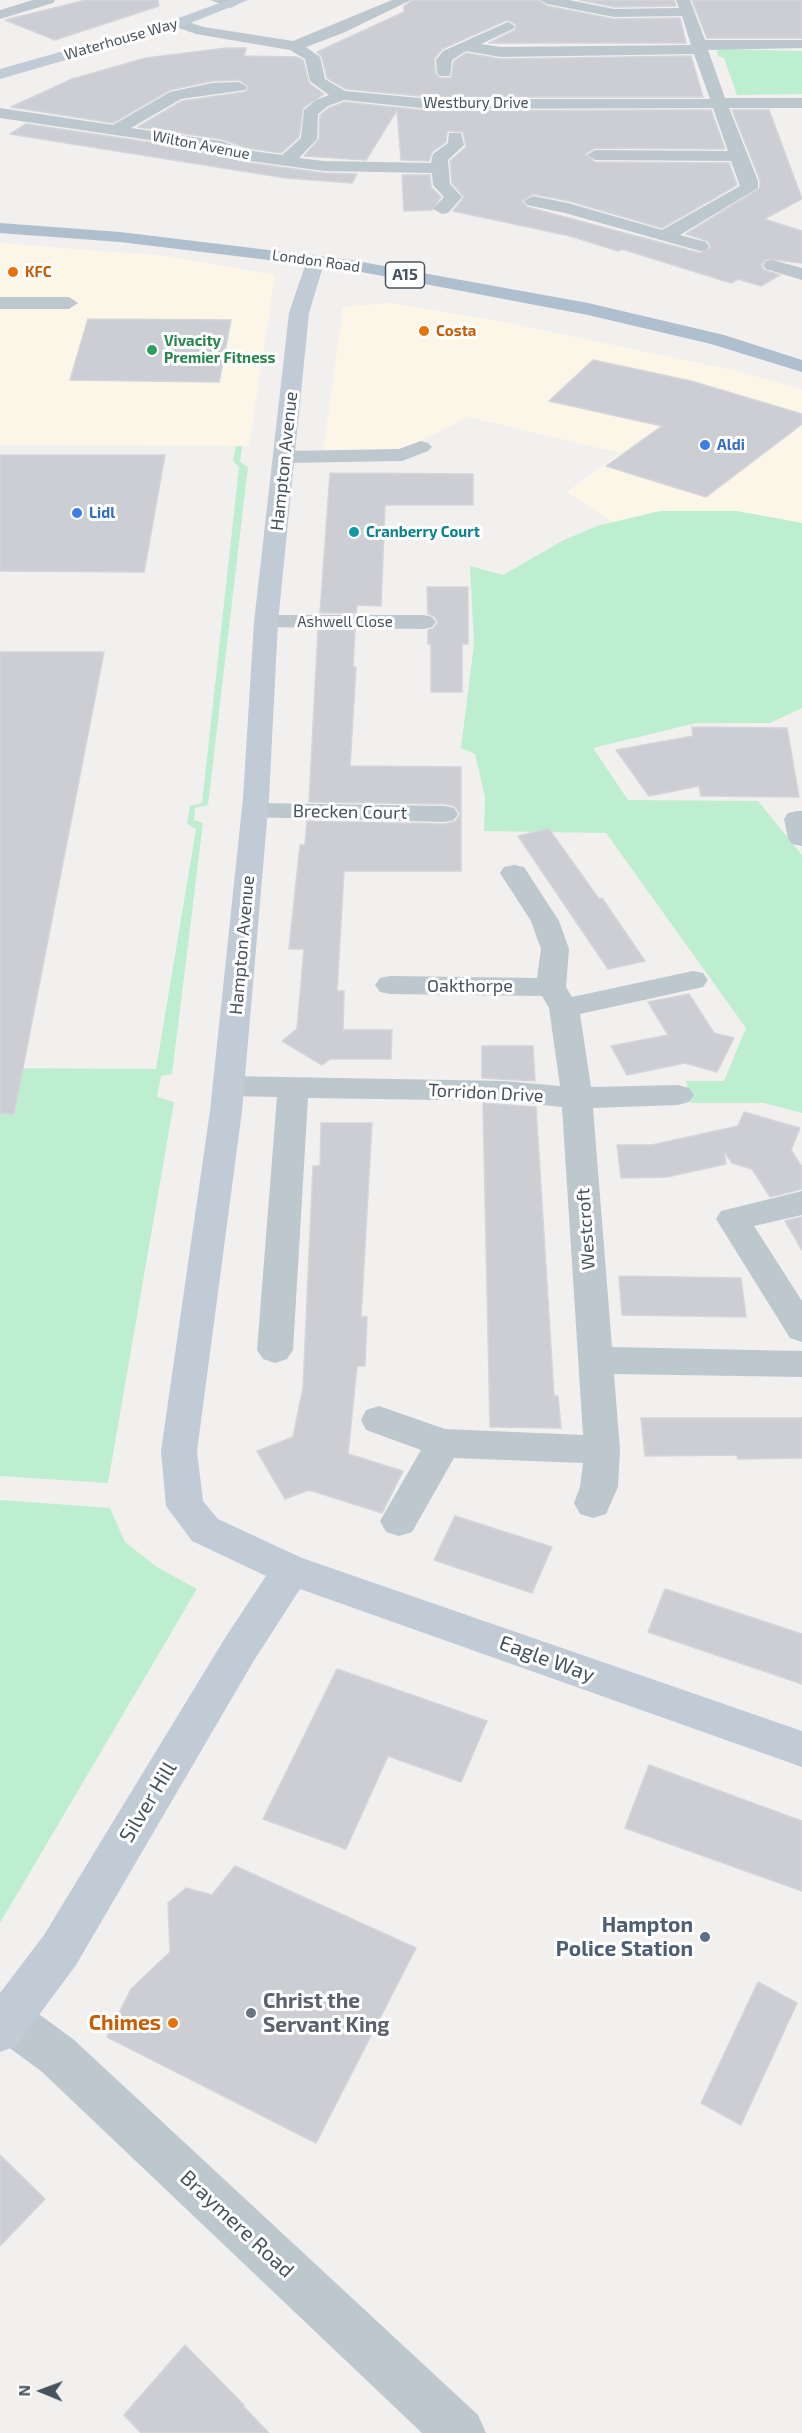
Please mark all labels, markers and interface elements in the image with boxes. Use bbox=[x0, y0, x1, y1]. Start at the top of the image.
street label: Waterhouse Way bbox=[62, 14, 180, 64]
street label: Westbury Drive bbox=[423, 94, 529, 112]
street label: Wilton Avenue bbox=[151, 127, 251, 163]
street label: London Road bbox=[271, 246, 361, 276]
road number: A15 bbox=[386, 262, 424, 288]
place label: KFC bbox=[25, 263, 52, 281]
marker: KFC bbox=[6, 265, 20, 279]
place label: Costa bbox=[436, 322, 476, 340]
marker: Costa bbox=[417, 324, 431, 338]
place label: Vivacity Premier Fitness bbox=[164, 332, 276, 367]
marker: Vivacity Premier Fitness bbox=[145, 343, 159, 357]
street label: Hampton Avenue bbox=[266, 390, 302, 532]
place label: Aldi bbox=[717, 436, 745, 454]
marker: Aldi bbox=[698, 438, 712, 452]
place label: Lidl bbox=[89, 504, 115, 522]
marker: Lidl bbox=[70, 506, 84, 520]
place label: Cranberry Court bbox=[366, 523, 480, 541]
marker: Cranberry Court bbox=[347, 525, 361, 539]
street label: Ashwell Close bbox=[297, 613, 393, 631]
street label: Brecken Court bbox=[293, 800, 407, 824]
street label: Hampton Avenue bbox=[225, 874, 259, 1016]
street label: Oakthorpe bbox=[427, 975, 513, 997]
street label: Torridon Drive bbox=[428, 1079, 544, 1107]
street label: Westcroft bbox=[572, 1187, 600, 1271]
street label: Eagle Way bbox=[496, 1630, 598, 1688]
street label: Silver Hill bbox=[114, 1757, 182, 1847]
place label: Hampton Police Station bbox=[556, 1912, 693, 1962]
marker: Hampton Police Station bbox=[698, 1930, 712, 1944]
place label: Christ the Servant King bbox=[263, 1988, 390, 2038]
marker: Christ the Servant King bbox=[244, 2006, 258, 2020]
place label: Chimes bbox=[89, 2010, 161, 2036]
marker: Chimes bbox=[166, 2016, 180, 2030]
street label: Braymere Road bbox=[175, 2165, 299, 2283]
north arrow bbox=[12, 2361, 72, 2421]
text: N bbox=[14, 2385, 33, 2397]

